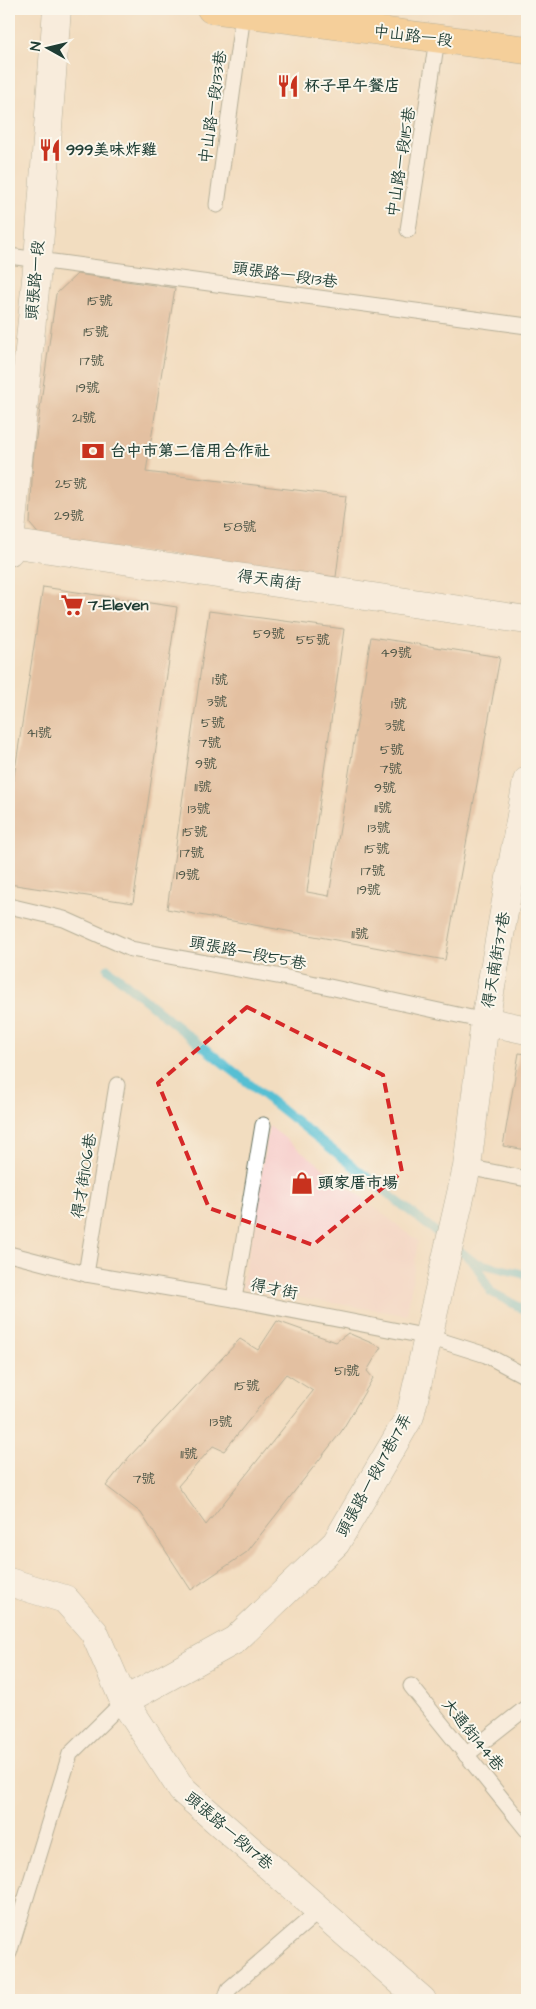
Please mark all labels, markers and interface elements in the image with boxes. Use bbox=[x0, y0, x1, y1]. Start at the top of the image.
street label: 中山路一段 bbox=[372, 20, 454, 52]
north arrow bbox=[22, 22, 72, 72]
text: N bbox=[26, 40, 47, 52]
street label: 中山路一段133巷 bbox=[194, 49, 232, 165]
restaurant icon: 杯子早午餐店 bbox=[275, 73, 301, 99]
place label: 杯子早午餐店 bbox=[304, 75, 400, 97]
street label: 中山路一段115巷 bbox=[381, 105, 421, 219]
restaurant icon: 999美味炸雞 bbox=[37, 137, 63, 163]
place label: 999美味炸雞 bbox=[66, 139, 157, 161]
street label: 頭張路一段 bbox=[21, 239, 49, 321]
street label: 頭張路一段13巷 bbox=[231, 257, 339, 293]
house number: 15號 bbox=[87, 291, 113, 311]
house number: 15號 bbox=[83, 322, 109, 342]
house number: 17號 bbox=[80, 351, 104, 371]
house number: 19號 bbox=[76, 378, 100, 398]
house number: 21號 bbox=[72, 408, 96, 428]
bank icon: 台中市第二信用合作社 bbox=[80, 438, 106, 464]
place label: 台中市第二信用合作社 bbox=[110, 440, 270, 462]
house number: 25號 bbox=[55, 474, 87, 494]
house number: 29號 bbox=[54, 506, 84, 526]
house number: 58號 bbox=[224, 517, 257, 537]
street label: 得天南街 bbox=[236, 565, 302, 595]
supermarket icon: 7-Eleven bbox=[59, 592, 85, 618]
place label: 7-Eleven bbox=[87, 594, 148, 616]
house number: 59號 bbox=[253, 624, 285, 644]
house number: 55號 bbox=[296, 630, 330, 650]
house number: 49號 bbox=[380, 643, 412, 663]
house number: 1號 bbox=[212, 670, 228, 690]
house number: 3號 bbox=[206, 692, 228, 712]
house number: 1號 bbox=[391, 694, 407, 714]
house number: 5號 bbox=[201, 713, 225, 733]
house number: 3號 bbox=[384, 716, 406, 736]
house number: 41號 bbox=[26, 723, 52, 743]
house number: 7號 bbox=[199, 733, 221, 753]
house number: 5號 bbox=[380, 740, 404, 760]
house number: 9號 bbox=[195, 754, 217, 774]
house number: 7號 bbox=[380, 759, 402, 779]
house number: 11號 bbox=[194, 777, 212, 797]
house number: 9號 bbox=[374, 778, 396, 798]
house number: 11號 bbox=[374, 798, 392, 818]
house number: 13號 bbox=[188, 799, 210, 819]
house number: 13號 bbox=[368, 818, 390, 838]
house number: 15號 bbox=[182, 822, 208, 842]
house number: 15號 bbox=[364, 839, 390, 859]
house number: 17號 bbox=[180, 843, 204, 863]
house number: 17號 bbox=[361, 861, 385, 881]
house number: 19號 bbox=[176, 865, 200, 885]
house number: 19號 bbox=[357, 880, 381, 900]
street label: 得天南街37巷 bbox=[477, 910, 515, 1010]
house number: 11號 bbox=[351, 924, 369, 944]
street label: 頭張路一段55巷 bbox=[188, 931, 308, 975]
street label: 得才街106巷 bbox=[66, 1132, 102, 1220]
shop icon: 頭家厝市場 bbox=[289, 1170, 315, 1196]
place label: 頭家厝市場 bbox=[318, 1172, 398, 1194]
street label: 得才街 bbox=[248, 1274, 300, 1304]
house number: 51號 bbox=[334, 1361, 360, 1381]
house number: 15號 bbox=[234, 1376, 260, 1396]
street label: 頭張路一段117巷17弄 bbox=[331, 1409, 417, 1541]
house number: 13號 bbox=[210, 1412, 232, 1432]
house number: 11號 bbox=[180, 1444, 198, 1464]
house number: 7號 bbox=[133, 1469, 155, 1489]
street label: 大通街144巷 bbox=[437, 1694, 509, 1776]
street label: 頭張路一段117巷 bbox=[180, 1787, 278, 1875]

